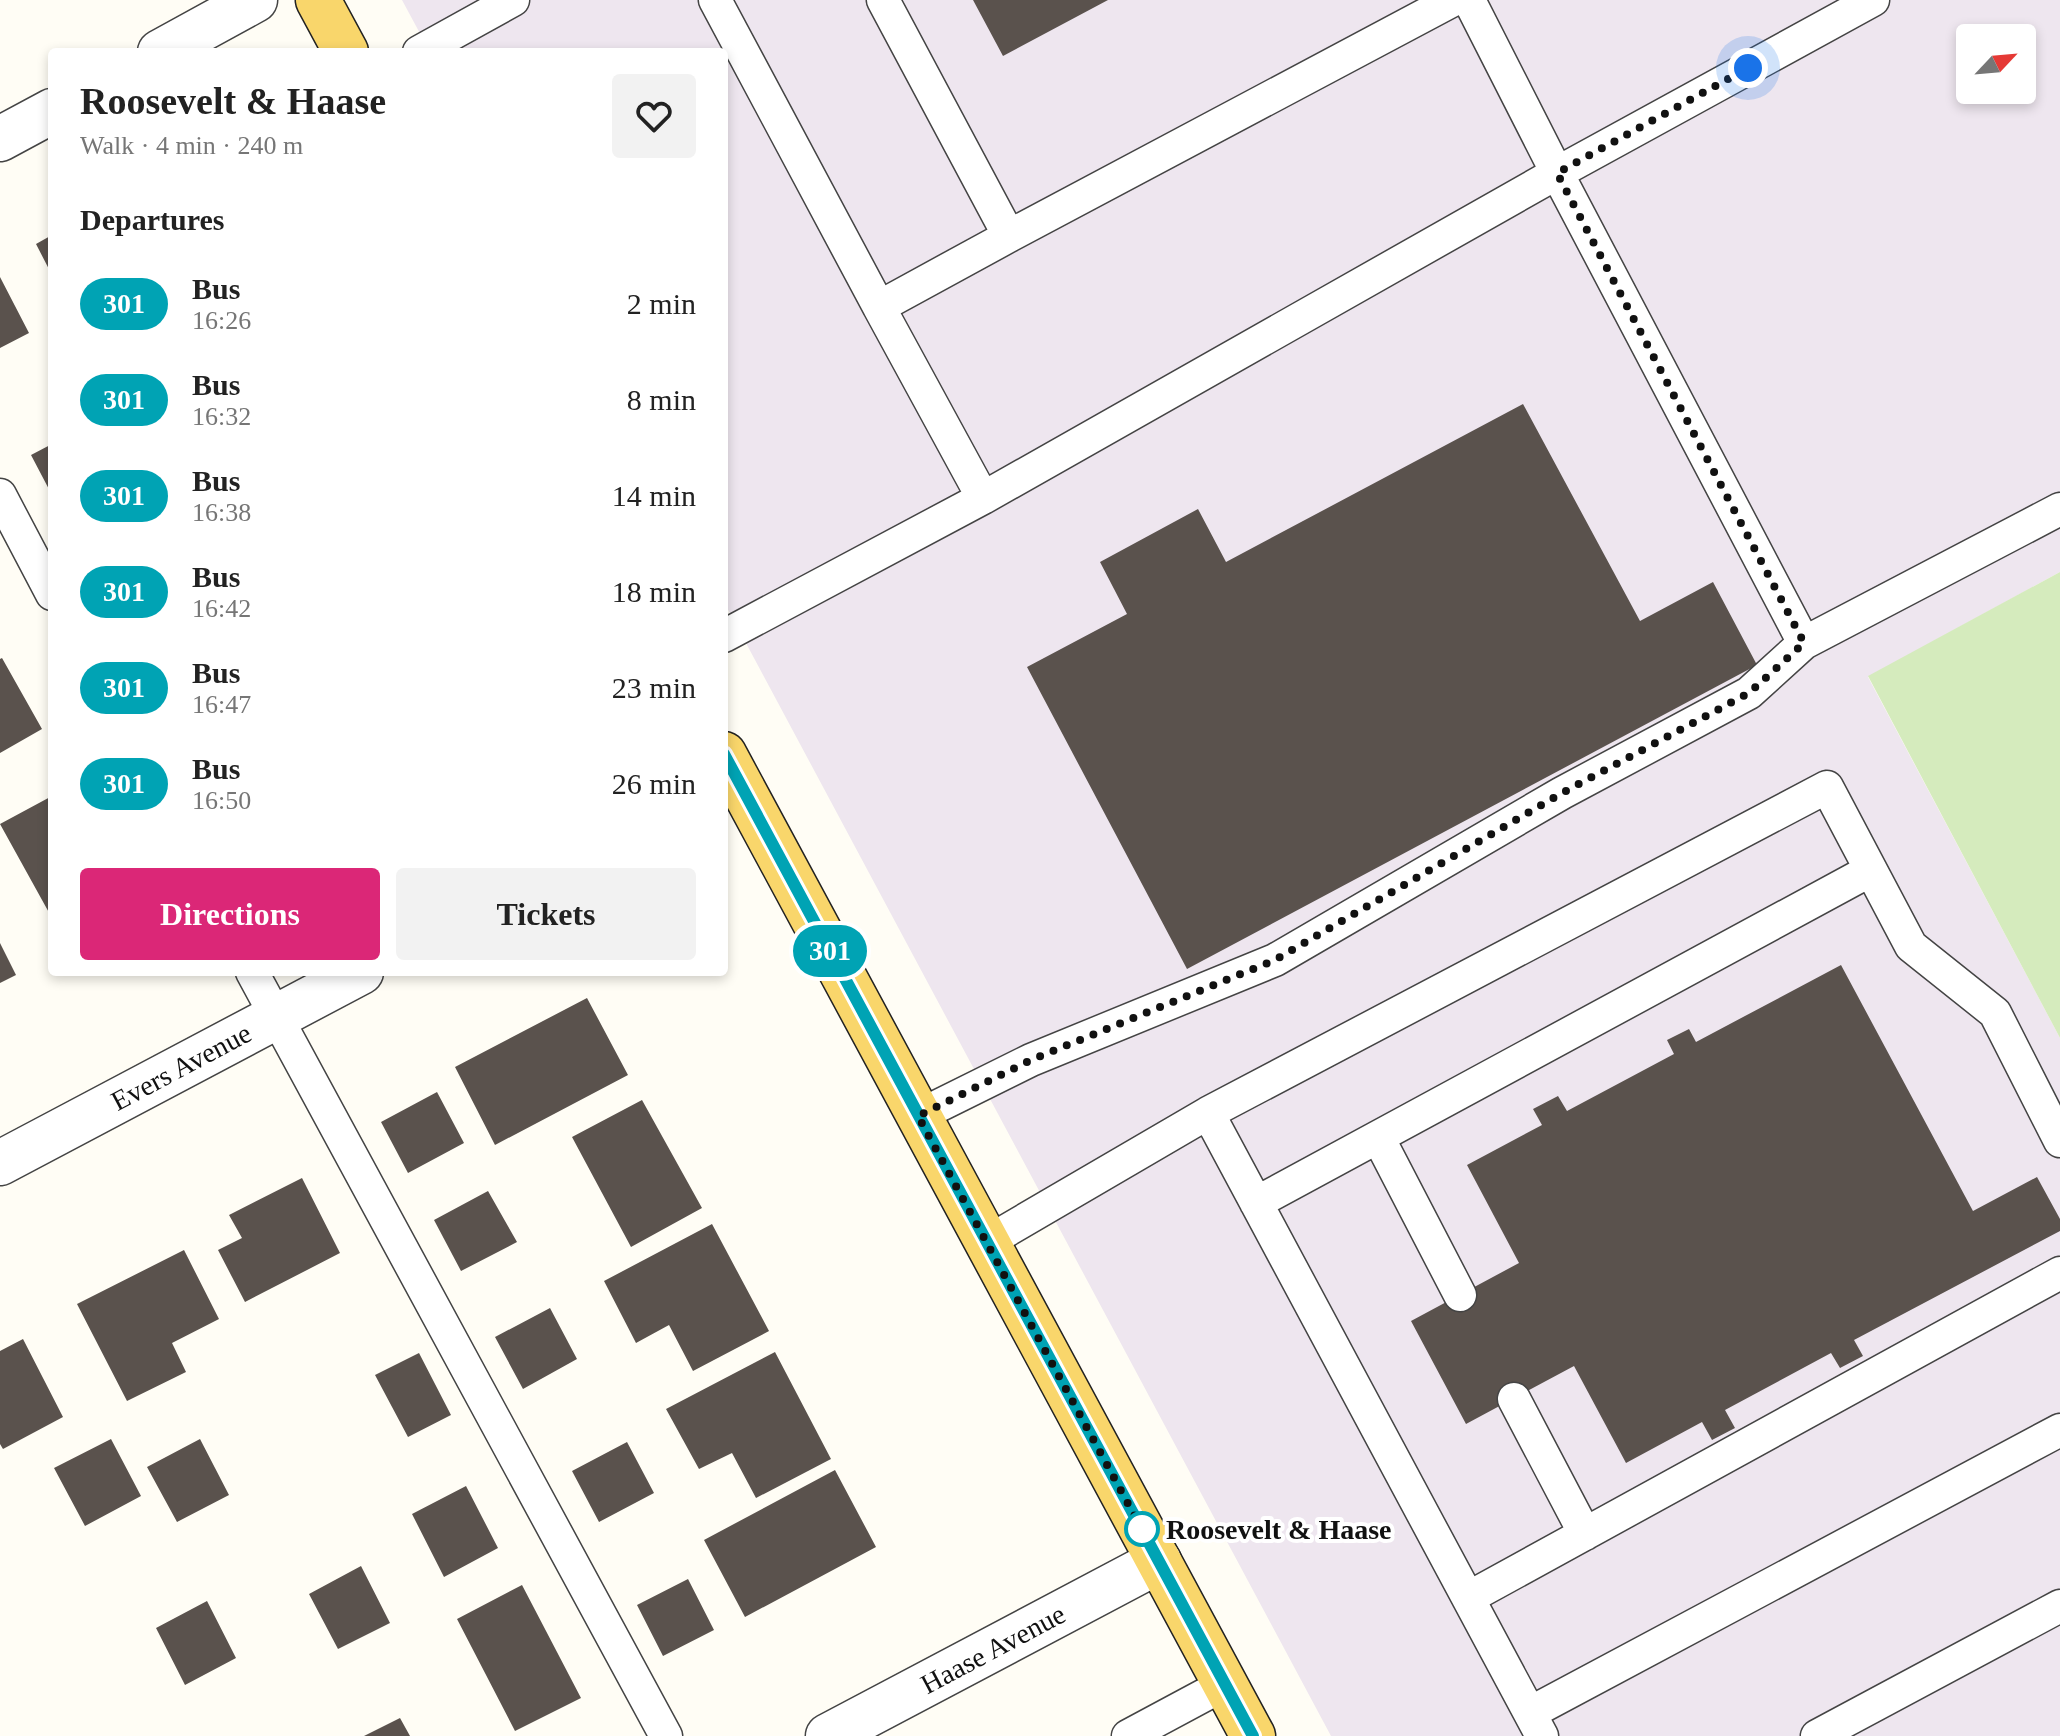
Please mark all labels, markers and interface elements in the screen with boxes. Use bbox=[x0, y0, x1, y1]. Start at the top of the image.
north arrow bbox=[1956, 24, 2036, 104]
map controls bbox=[1956, 24, 2036, 104]
your location bbox=[1728, 48, 1768, 88]
button: heart bbox=[612, 74, 696, 158]
text: Roosevelt & Haase bbox=[80, 80, 386, 122]
text: Walk · 4 min · 240 m bbox=[80, 131, 303, 160]
text: Departures bbox=[80, 203, 224, 236]
text: Bus bbox=[192, 272, 240, 305]
text: 2 min bbox=[627, 287, 696, 320]
text: 301 bbox=[103, 288, 145, 319]
text: 16:26 bbox=[192, 306, 251, 335]
text: Bus bbox=[192, 368, 240, 401]
text: 8 min bbox=[627, 383, 696, 416]
text: 301 bbox=[103, 384, 145, 415]
text: 16:32 bbox=[192, 402, 251, 431]
text: Bus bbox=[192, 464, 240, 497]
text: 14 min bbox=[612, 479, 696, 512]
text: 301 bbox=[103, 480, 145, 511]
text: 16:38 bbox=[192, 498, 251, 527]
text: Bus bbox=[192, 560, 240, 593]
text: 18 min bbox=[612, 575, 696, 608]
text: 301 bbox=[103, 576, 145, 607]
text: 16:42 bbox=[192, 594, 251, 623]
text: Bus bbox=[192, 656, 240, 689]
text: 23 min bbox=[612, 671, 696, 704]
text: 301 bbox=[103, 672, 145, 703]
text: 16:47 bbox=[192, 690, 251, 719]
text: Bus bbox=[192, 752, 240, 785]
text: 26 min bbox=[612, 767, 696, 800]
text: 301 bbox=[103, 768, 145, 799]
text: 16:50 bbox=[192, 786, 251, 815]
button: Directions bbox=[80, 868, 380, 960]
button: Tickets bbox=[396, 868, 696, 960]
line badge: 301 bbox=[784, 925, 876, 977]
text: 301 bbox=[809, 935, 851, 966]
street label: Evers Avenue bbox=[106, 1017, 256, 1117]
marker: Roosevelt & Haase bbox=[1125, 1512, 1159, 1546]
place label: Roosevelt & Haase bbox=[1166, 1514, 1392, 1545]
street label: Haase Avenue bbox=[916, 1598, 1070, 1700]

